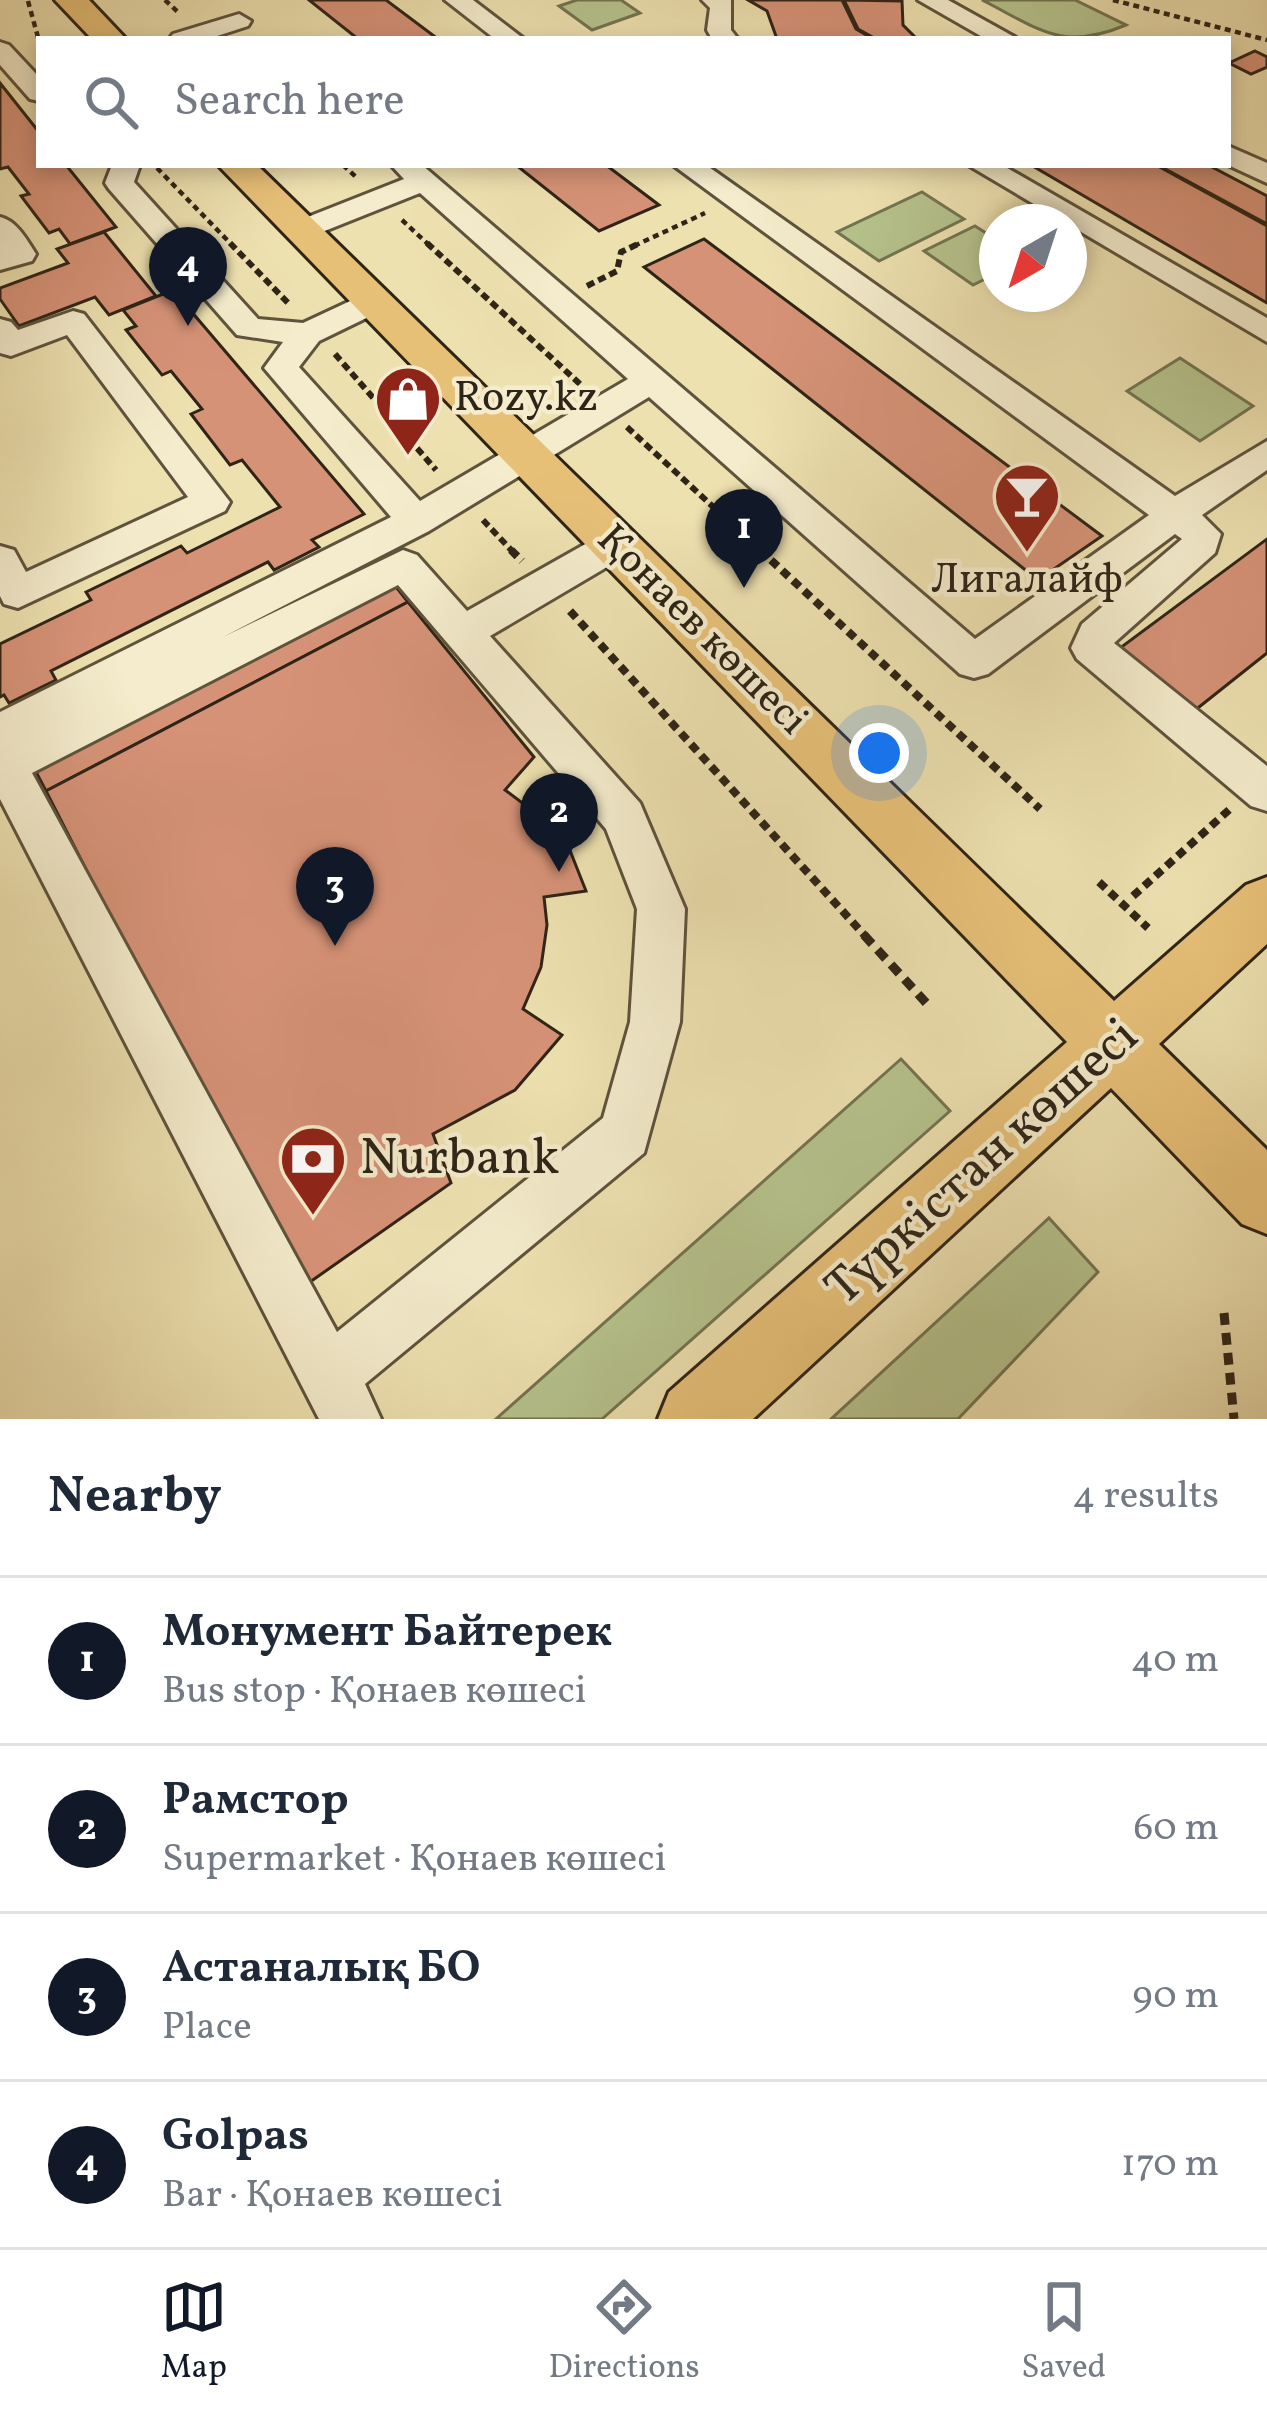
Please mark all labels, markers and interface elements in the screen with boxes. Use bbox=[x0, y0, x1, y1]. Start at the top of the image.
search box bbox=[36, 36, 1231, 168]
icon: search bbox=[78, 69, 144, 135]
text: Search here bbox=[174, 71, 405, 134]
north arrow bbox=[979, 204, 1087, 312]
pin: 4 bbox=[149, 227, 227, 326]
shop icon: Rozy.kz bbox=[373, 364, 443, 458]
place label: Rozy.kz bbox=[454, 370, 598, 429]
bar icon: Лигалайф bbox=[992, 461, 1062, 555]
pin: 1 bbox=[705, 489, 783, 588]
street label: Қонаев көшесі bbox=[582, 512, 820, 750]
place label: Лигалайф bbox=[931, 552, 1123, 611]
your location bbox=[849, 723, 909, 783]
pin: 2 bbox=[520, 773, 598, 872]
pin: 3 bbox=[296, 847, 374, 946]
street label: Түркістан көшесі bbox=[811, 1003, 1155, 1323]
bank icon: Nurbank bbox=[278, 1124, 348, 1218]
place label: Nurbank bbox=[360, 1124, 560, 1195]
text: Nearby bbox=[48, 1462, 222, 1533]
text: 4 results bbox=[1072, 1470, 1219, 1524]
text: Монумент Байтерек bbox=[162, 1602, 612, 1665]
text: 1 bbox=[79, 1634, 95, 1688]
text: 40 m bbox=[1131, 1634, 1219, 1688]
text: Bus stop · Қонаев көшесі bbox=[162, 1665, 587, 1719]
text: Рамстор bbox=[162, 1770, 349, 1833]
text: 2 bbox=[77, 1802, 97, 1856]
text: 60 m bbox=[1134, 1802, 1219, 1856]
text: Supermarket · Қонаев көшесі bbox=[162, 1833, 667, 1887]
text: Астаналық БО bbox=[162, 1938, 480, 2001]
text: 3 bbox=[77, 1970, 97, 2024]
text: 90 m bbox=[1132, 1970, 1219, 2024]
text: Place bbox=[162, 2001, 252, 2055]
text: Golpas bbox=[162, 2106, 309, 2169]
text: 4 bbox=[75, 2138, 99, 2192]
text: 170 m bbox=[1121, 2138, 1219, 2192]
text: Bar · Қонаев көшесі bbox=[162, 2169, 503, 2223]
tab: Map bbox=[161, 2274, 227, 2392]
tab: Directions bbox=[548, 2274, 700, 2392]
tab: Saved bbox=[1021, 2274, 1106, 2392]

